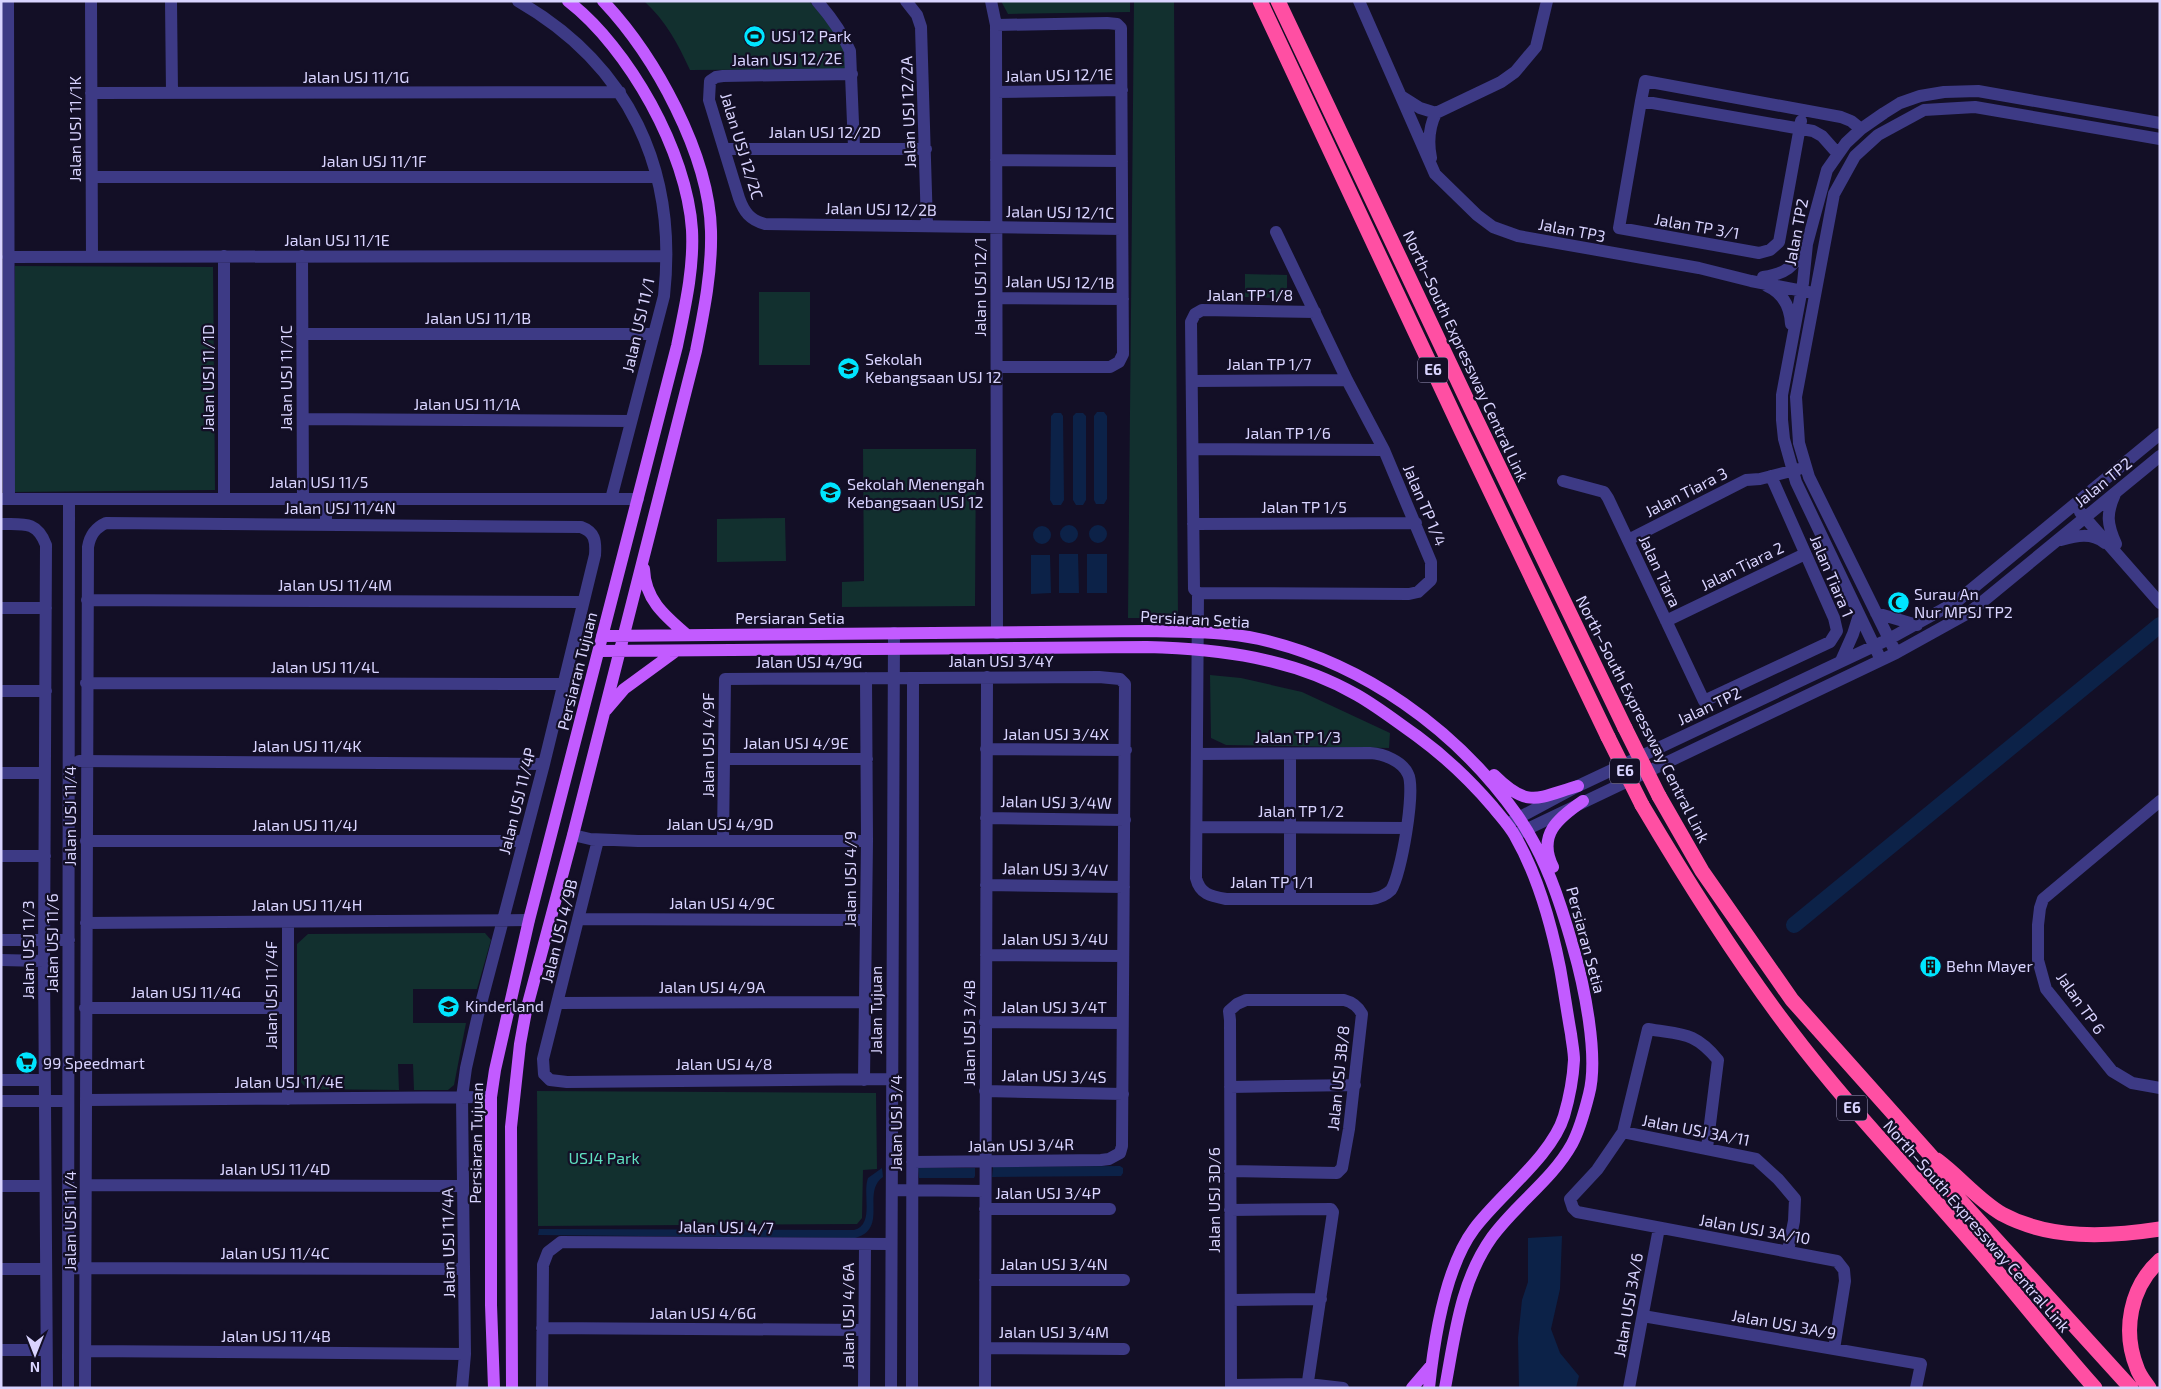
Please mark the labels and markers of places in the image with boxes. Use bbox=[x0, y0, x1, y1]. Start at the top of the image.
sports icon: USJ 12 Park bbox=[743, 24, 767, 48]
place label: USJ 12 Park bbox=[771, 26, 851, 45]
place label: Sekolah Kebangsaan USJ 12 bbox=[865, 349, 1002, 386]
school or university icon: Sekolah Kebangsaan USJ 12 bbox=[837, 356, 861, 380]
place label: Sekolah Menengah Kebangsaan USJ 12 bbox=[847, 474, 985, 511]
school or university icon: Sekolah Menengah Kebangsaan USJ 12 bbox=[819, 481, 843, 505]
place label: Surau An Nur MPSJ TP2 bbox=[1914, 584, 2013, 621]
mosque icon: Surau An Nur MPSJ TP2 bbox=[1886, 591, 1910, 615]
building icon: Behn Mayer bbox=[1918, 954, 1942, 978]
place label: Behn Mayer bbox=[1946, 956, 2033, 975]
school or university icon: Kinderland bbox=[437, 994, 461, 1018]
place label: Kinderland bbox=[465, 996, 544, 1015]
supermarket icon: 99 Speedmart bbox=[15, 1051, 39, 1075]
place label: 99 Speedmart bbox=[43, 1053, 145, 1072]

